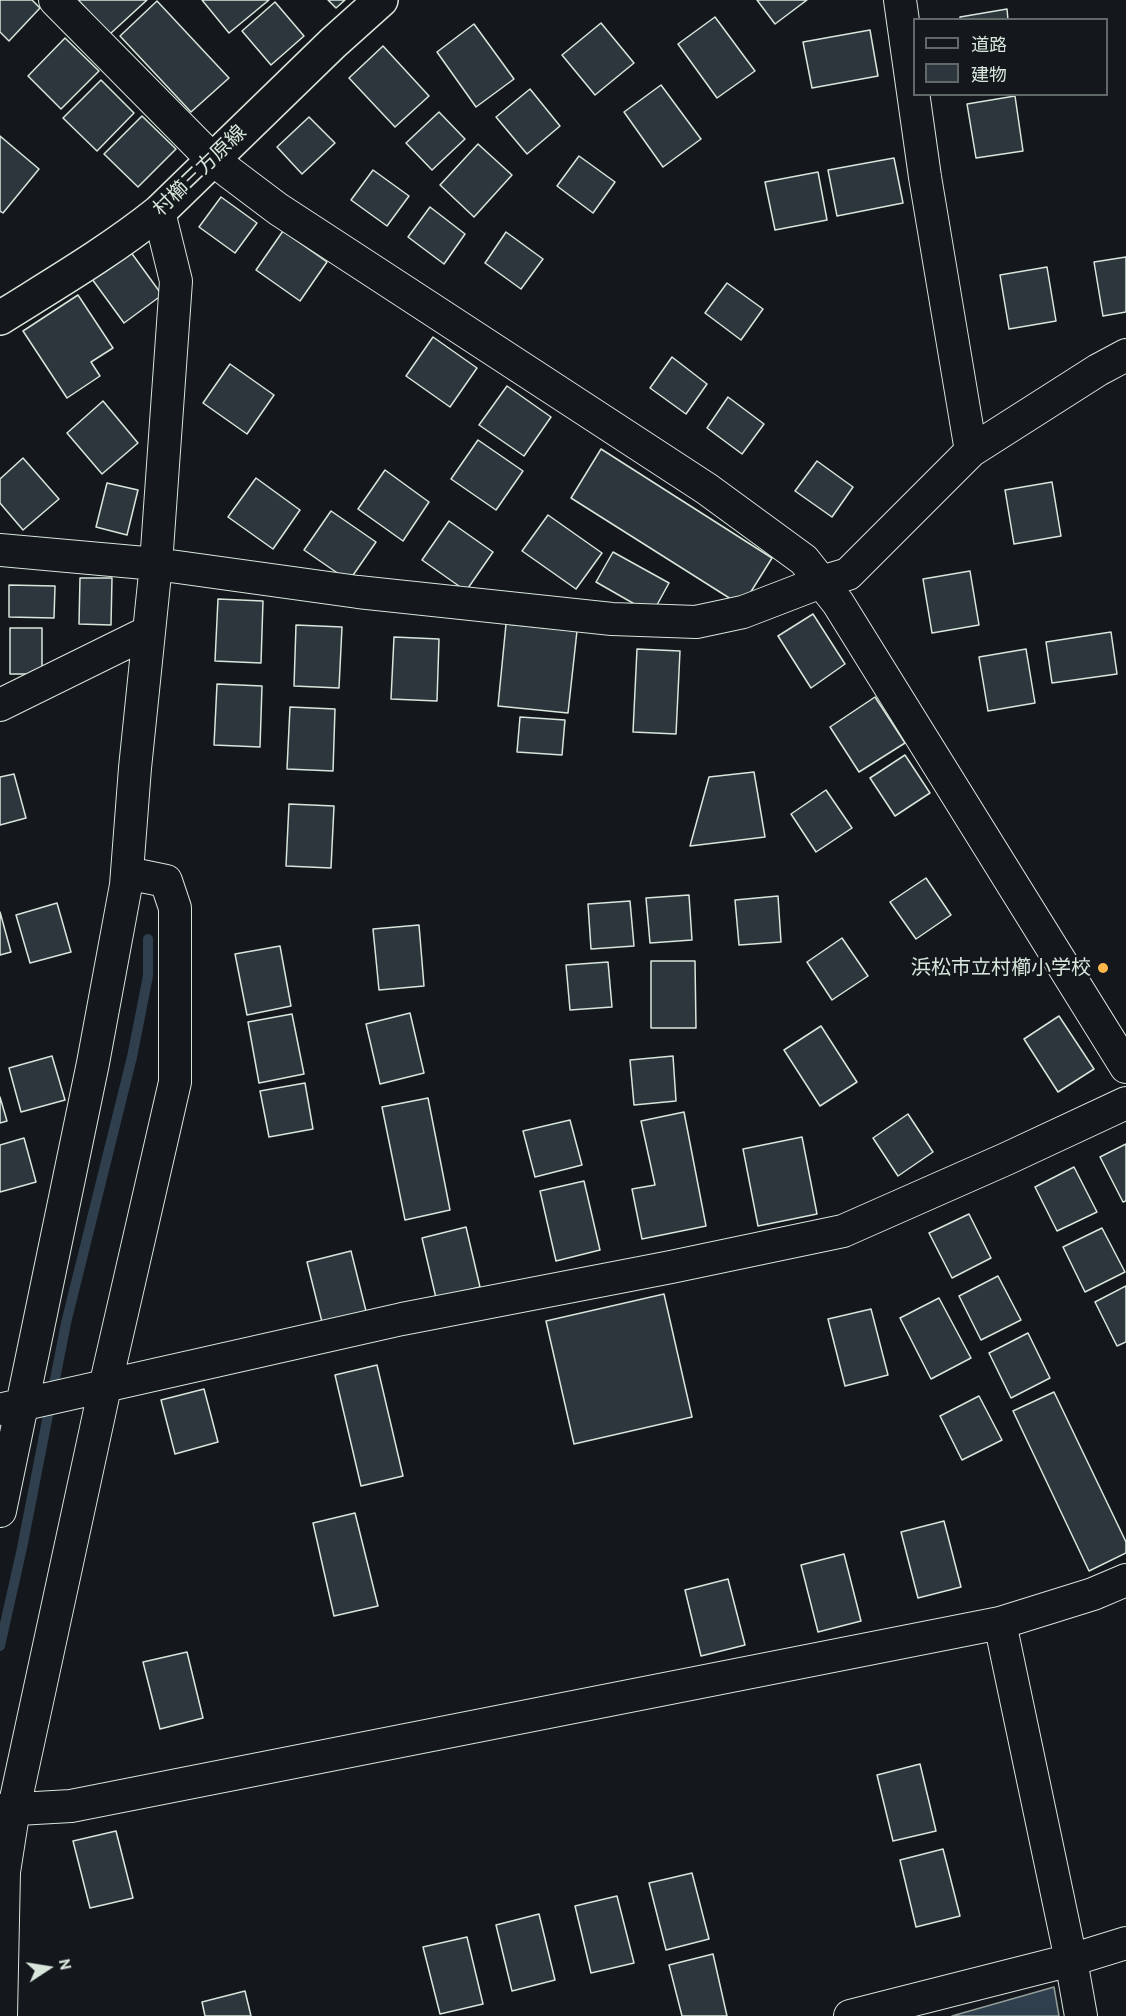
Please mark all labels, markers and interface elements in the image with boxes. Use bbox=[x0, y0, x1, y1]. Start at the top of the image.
legend bbox=[913, 18, 1108, 96]
text: 道路 bbox=[971, 33, 1007, 56]
text: 建物 bbox=[971, 63, 1007, 86]
street label: 村櫛三方原線 bbox=[149, 121, 251, 221]
place label: 浜松市立村櫛小学校 bbox=[911, 956, 1091, 980]
marker: 浜松市立村櫛小学校 bbox=[1096, 961, 1110, 975]
north arrow bbox=[18, 1938, 78, 1998]
text: N bbox=[55, 1957, 76, 1971]

